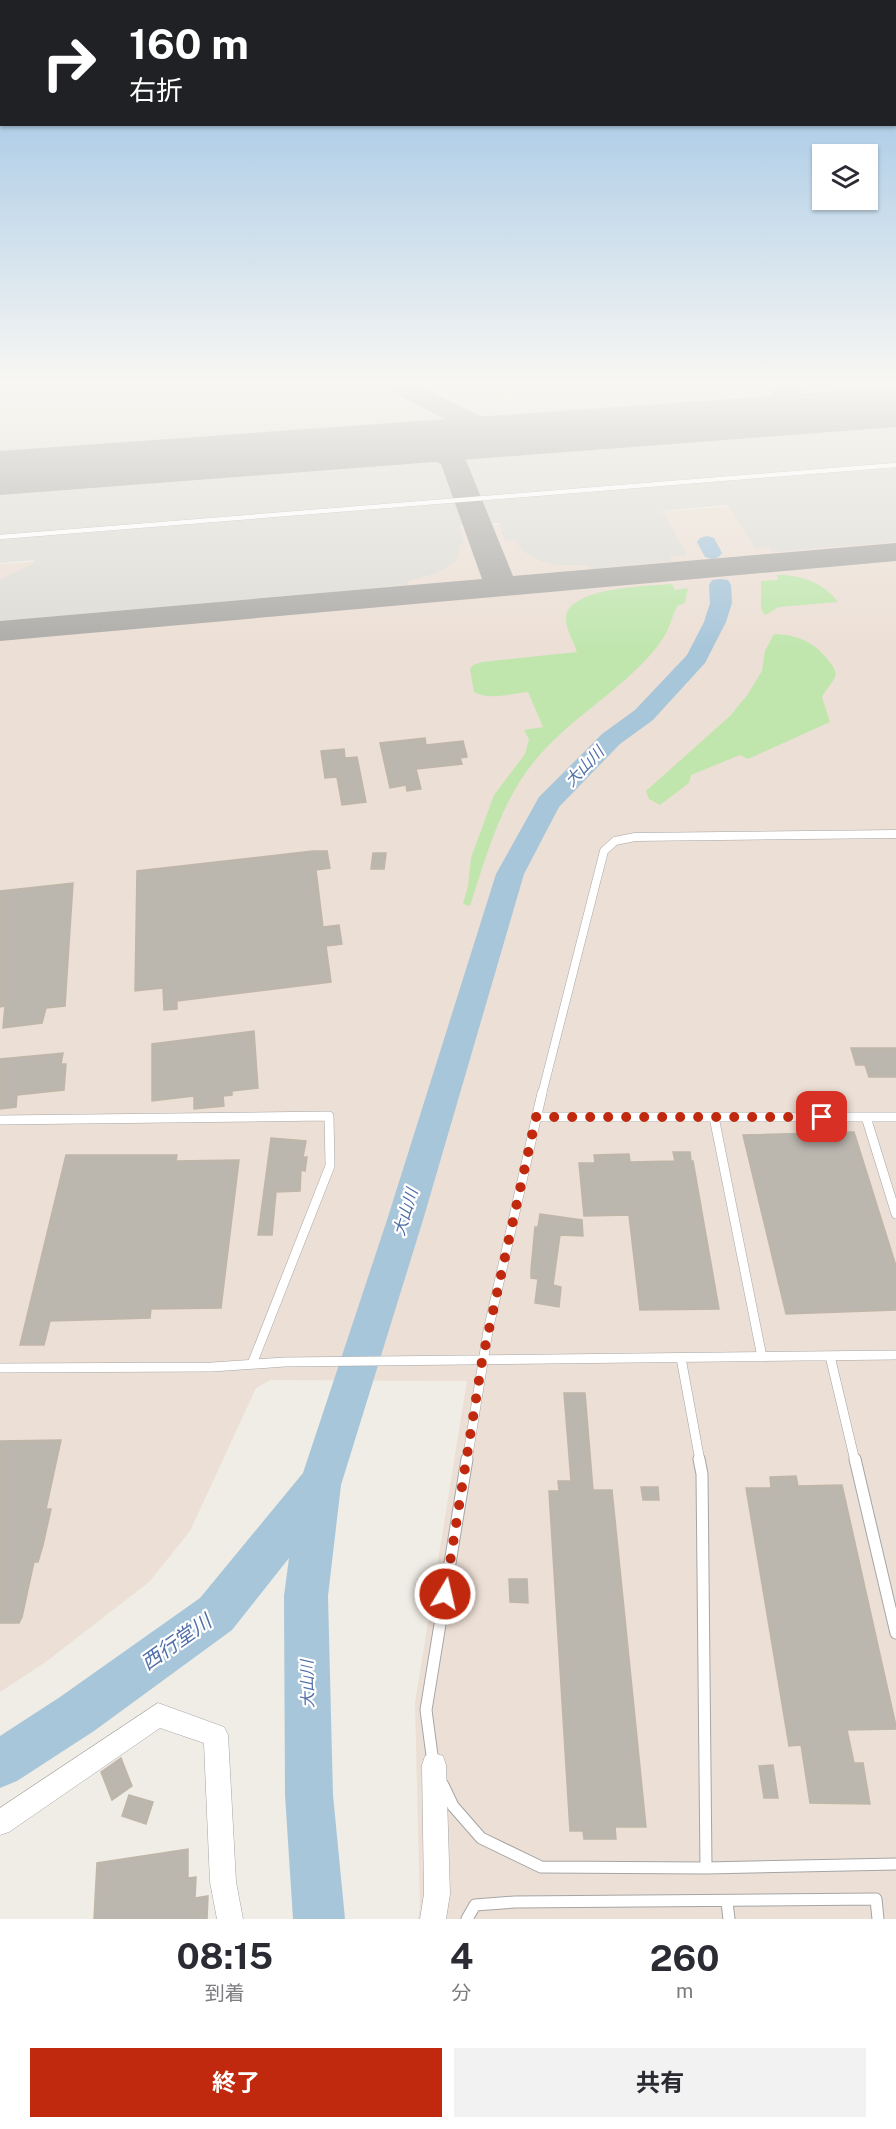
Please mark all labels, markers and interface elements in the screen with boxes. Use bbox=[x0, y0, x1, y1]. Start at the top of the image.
text: 160 m bbox=[129, 19, 249, 68]
icon: right bbox=[30, 24, 108, 102]
text: 右折 bbox=[129, 74, 183, 106]
map controls bbox=[812, 144, 878, 210]
button: layers bbox=[812, 144, 878, 210]
water label: 大山川 bbox=[561, 741, 609, 790]
pin bbox=[796, 1091, 847, 1142]
icon: arrive bbox=[805, 1100, 838, 1133]
water label: 大山川 bbox=[389, 1185, 422, 1238]
position arrow bbox=[413, 1562, 477, 1626]
water label: 西行堂川 bbox=[136, 1608, 217, 1675]
water label: 大山川 bbox=[298, 1658, 317, 1708]
text: 08:15 bbox=[176, 1935, 273, 1977]
text: 4 bbox=[450, 1935, 473, 1977]
text: 260 bbox=[650, 1937, 719, 1979]
text: m bbox=[676, 1979, 693, 2003]
text: 到着 bbox=[205, 1981, 245, 2005]
text: 分 bbox=[451, 1981, 471, 2005]
button: 終了 bbox=[30, 2048, 442, 2117]
button: 共有 bbox=[454, 2048, 866, 2117]

